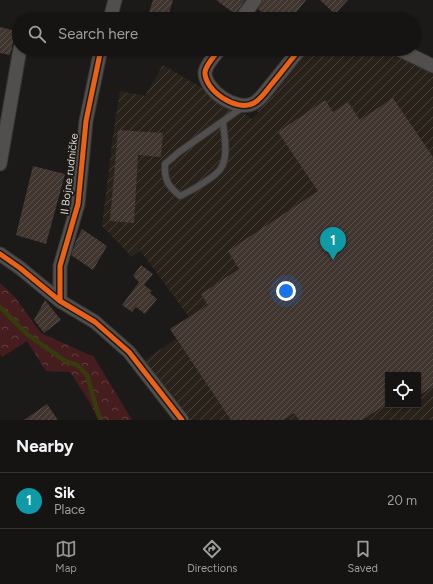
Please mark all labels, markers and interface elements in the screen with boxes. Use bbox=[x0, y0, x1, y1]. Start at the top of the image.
search box bbox=[12, 12, 421, 56]
icon: search bbox=[26, 23, 48, 45]
text: Search here bbox=[58, 25, 138, 43]
street label: II Bojne rudničke bbox=[58, 133, 81, 215]
pin: 1 bbox=[320, 227, 346, 260]
your location bbox=[276, 281, 296, 301]
map controls bbox=[385, 372, 421, 408]
button: locate bbox=[385, 372, 421, 408]
text: Nearby bbox=[16, 436, 74, 456]
text: Sik bbox=[54, 484, 75, 502]
text: 1 bbox=[26, 493, 32, 508]
text: 20 m bbox=[387, 493, 417, 508]
text: Place bbox=[54, 502, 85, 517]
tab: Map bbox=[55, 538, 77, 575]
tab: Directions bbox=[187, 538, 237, 575]
tab: Saved bbox=[348, 538, 378, 575]

